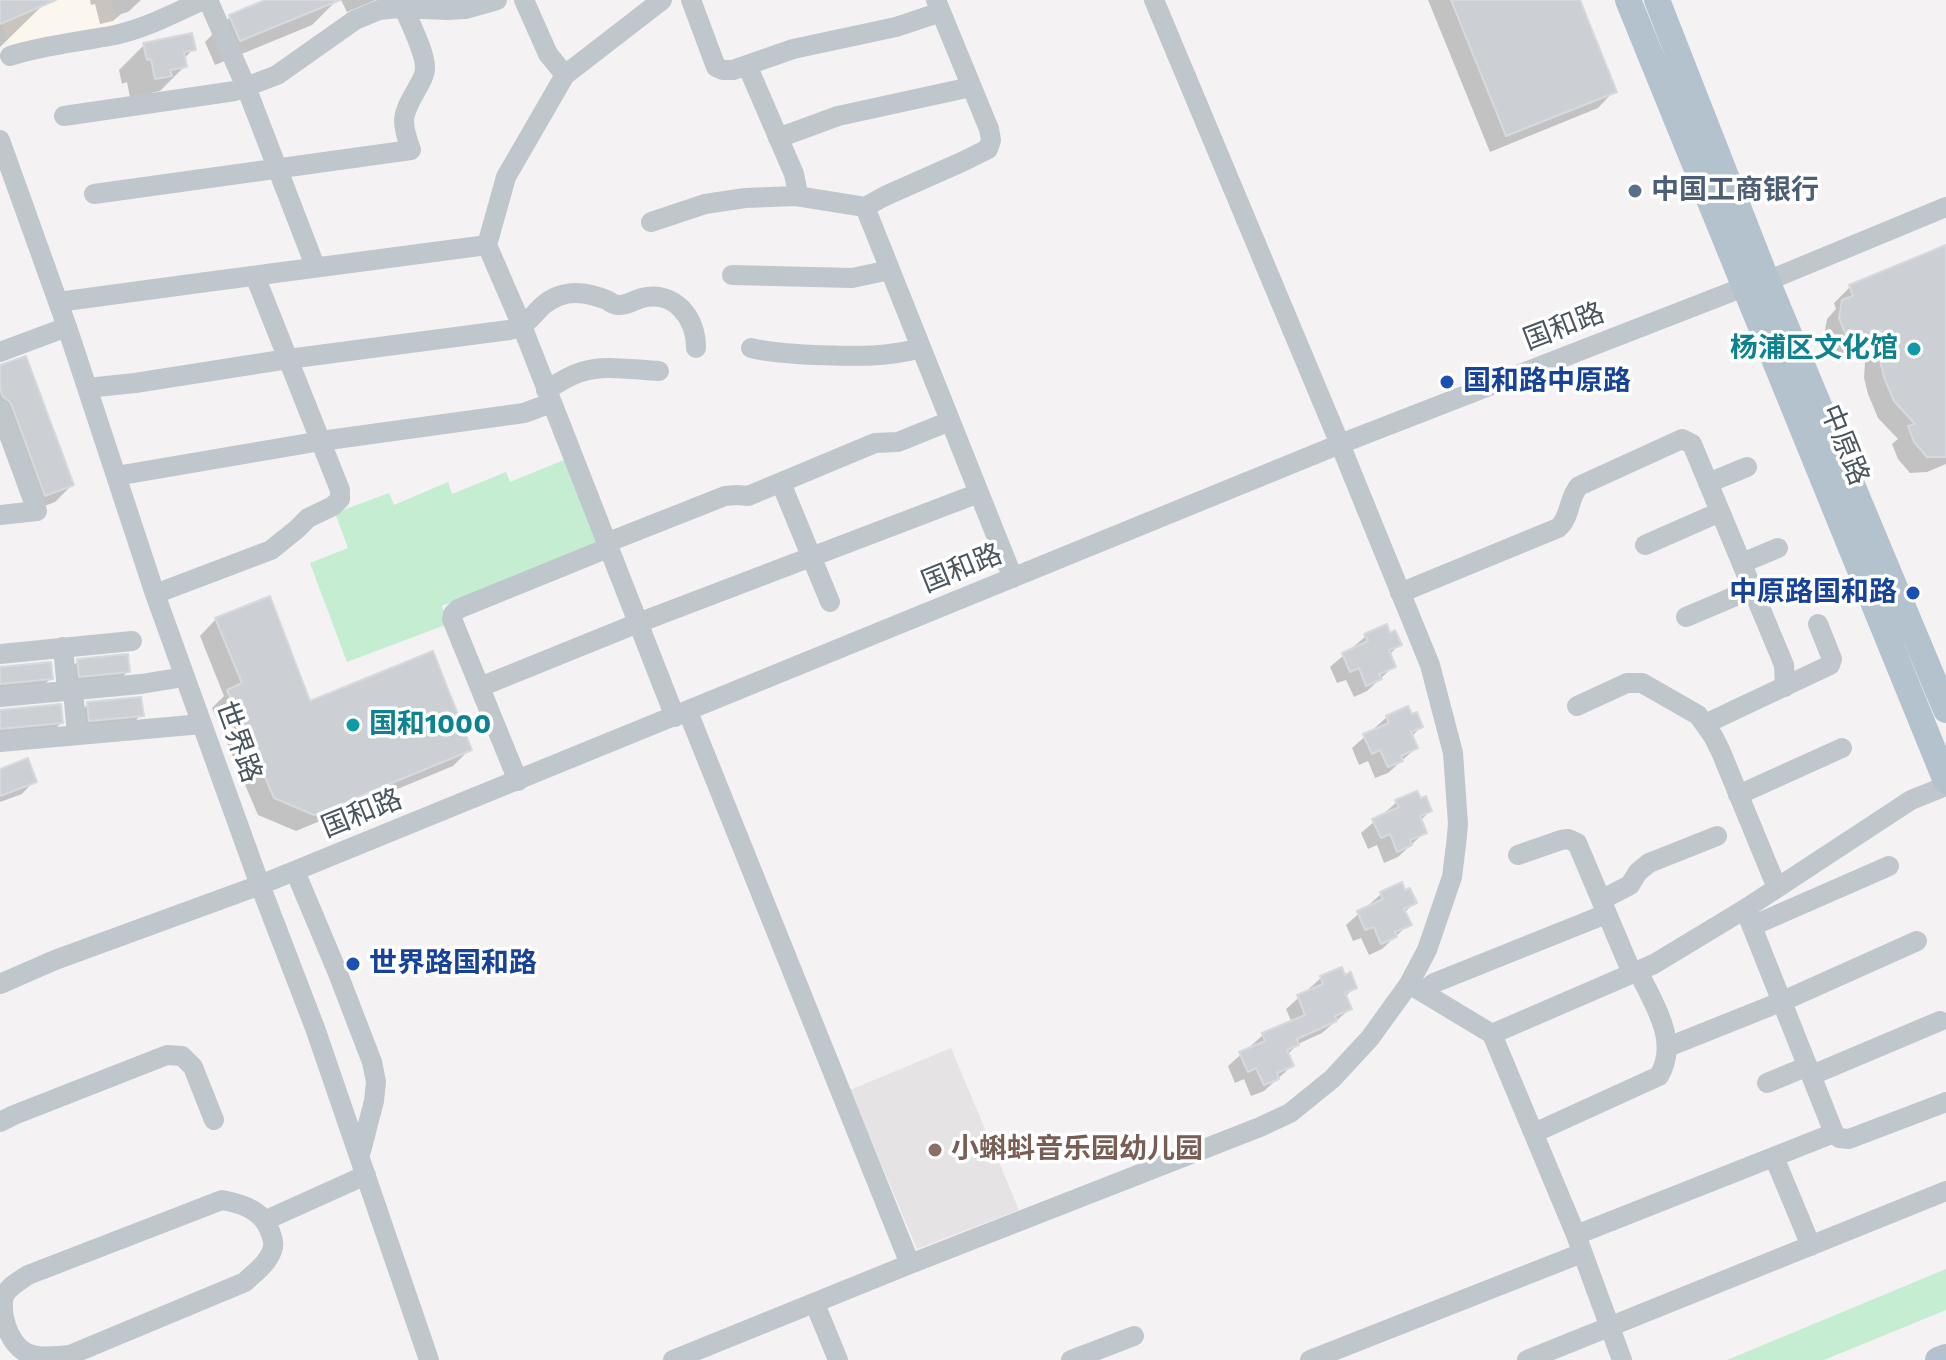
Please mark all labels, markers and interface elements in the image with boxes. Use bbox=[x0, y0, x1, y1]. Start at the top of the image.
place label: 中国工商银行 bbox=[1651, 174, 1819, 208]
marker: 中国工商银行 bbox=[1626, 182, 1644, 200]
street label: 国和路 bbox=[1519, 296, 1609, 358]
place label: 杨浦区文化馆 bbox=[1730, 332, 1898, 366]
marker: 杨浦区文化馆 bbox=[1905, 340, 1923, 358]
place label: 国和路中原路 bbox=[1463, 365, 1631, 399]
marker: 国和路中原路 bbox=[1438, 373, 1456, 391]
street label: 中原路 bbox=[1813, 400, 1875, 490]
street label: 国和路 bbox=[917, 538, 1007, 600]
place label: 中原路国和路 bbox=[1729, 576, 1897, 610]
marker: 中原路国和路 bbox=[1904, 584, 1922, 602]
street label: 世界路 bbox=[208, 697, 268, 787]
place label: 国和1000 bbox=[369, 708, 491, 742]
marker: 国和1000 bbox=[344, 716, 362, 734]
street label: 国和路 bbox=[317, 783, 407, 845]
place label: 世界路国和路 bbox=[369, 947, 537, 981]
marker: 世界路国和路 bbox=[344, 955, 362, 973]
place label: 小蝌蚪音乐园幼儿园 bbox=[951, 1133, 1203, 1167]
marker: 小蝌蚪音乐园幼儿园 bbox=[926, 1141, 944, 1159]

